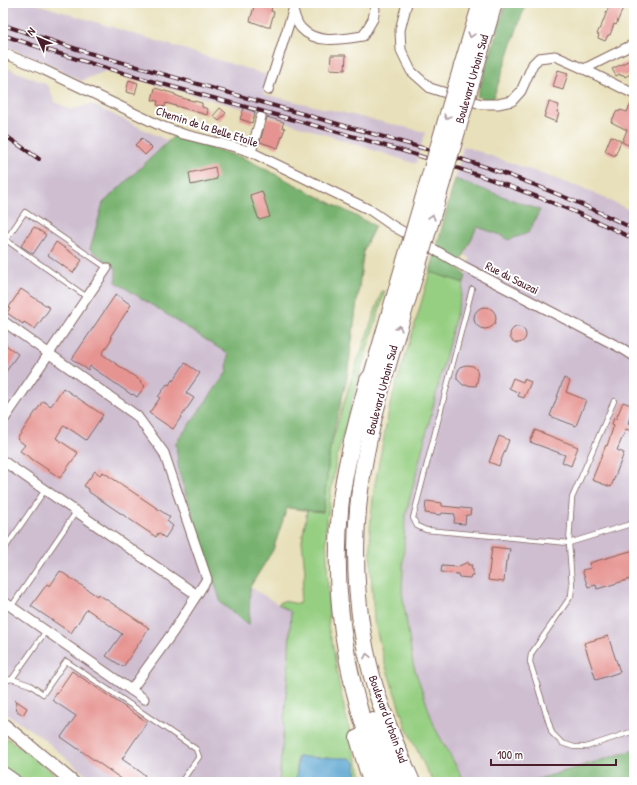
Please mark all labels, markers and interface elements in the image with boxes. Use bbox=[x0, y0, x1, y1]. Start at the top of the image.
north arrow bbox=[18, 18, 58, 58]
text: N bbox=[24, 24, 38, 38]
one-way arrow bbox=[467, 31, 476, 38]
street label: Boulevard Urbain Sud bbox=[451, 32, 492, 125]
street label: Chemin de la Belle Etoile bbox=[154, 102, 261, 151]
one-way arrow bbox=[443, 113, 452, 120]
one-way arrow bbox=[427, 214, 436, 221]
street label: Rue du Sauzai bbox=[483, 257, 542, 298]
one-way arrow bbox=[394, 325, 403, 332]
street label: Boulevard Urbain Sud bbox=[361, 343, 402, 436]
one-way arrow bbox=[364, 653, 372, 659]
street label: Boulevard Urbain Sud bbox=[365, 673, 412, 765]
scale bar bbox=[491, 741, 616, 767]
text: 100 m bbox=[497, 746, 523, 763]

